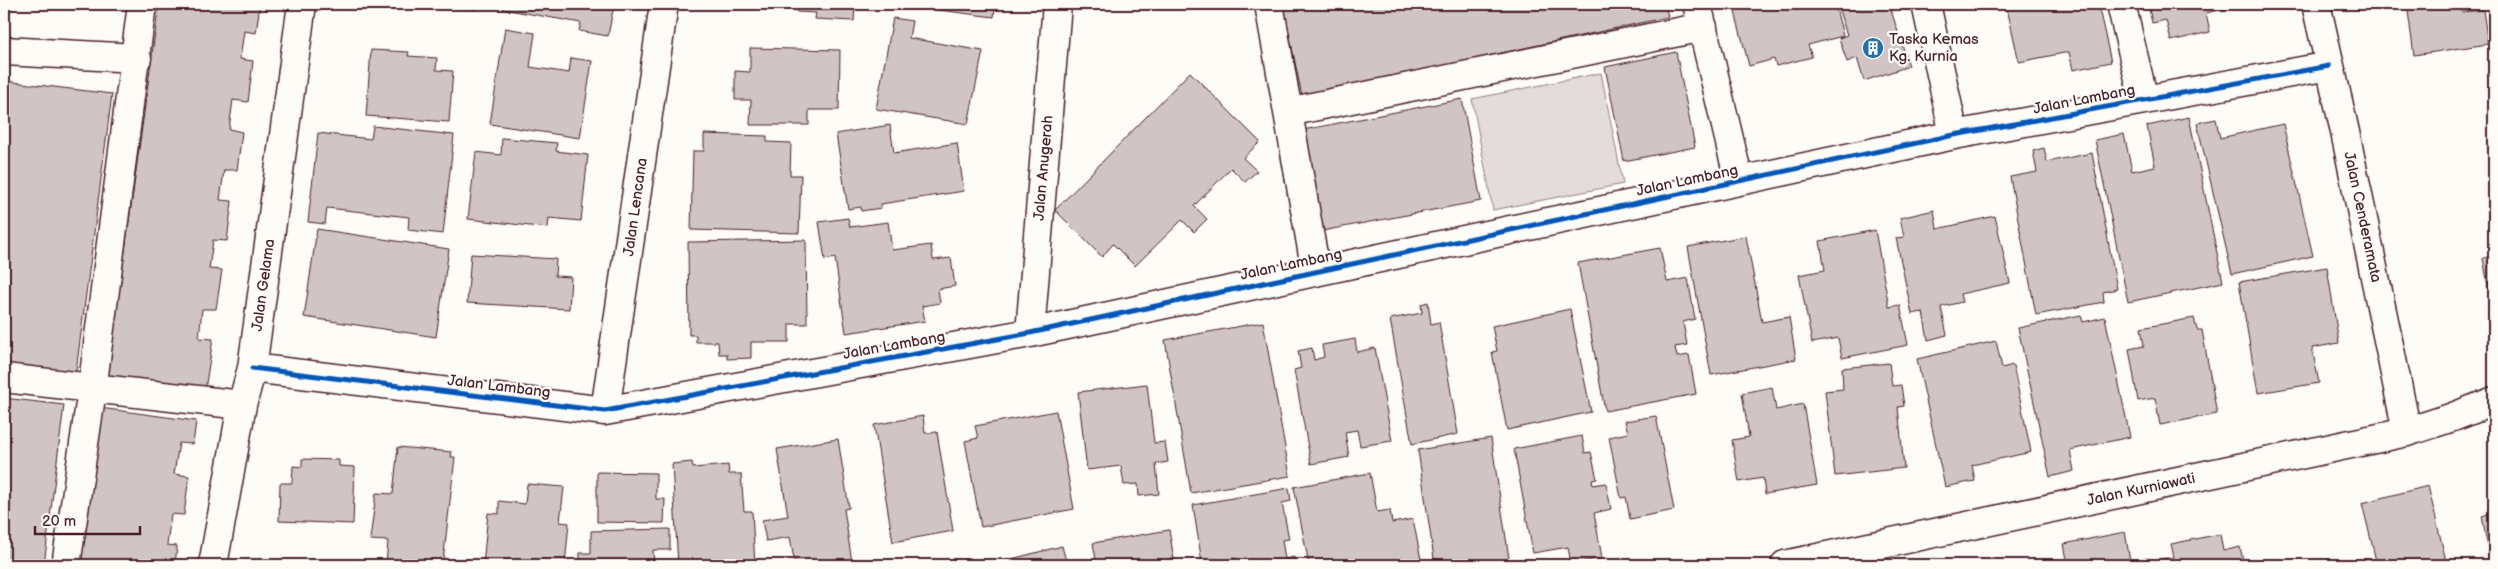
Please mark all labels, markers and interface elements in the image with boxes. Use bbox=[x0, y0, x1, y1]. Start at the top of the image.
place label: Taska Kemas Kg. Kurnia bbox=[1889, 30, 1979, 66]
building icon: Taska Kemas Kg. Kurnia bbox=[1861, 36, 1885, 60]
street label: Jalan Lambang bbox=[2031, 80, 2137, 119]
street label: Jalan Anugerah bbox=[1029, 115, 1058, 221]
street label: Jalan Cenderamata bbox=[2339, 150, 2386, 284]
street label: Jalan Lencana bbox=[619, 157, 652, 258]
street label: Jalan Lambang bbox=[1634, 160, 1740, 201]
street label: Jalan Gelama bbox=[248, 238, 279, 332]
street label: Jalan Lambang bbox=[1238, 244, 1344, 285]
street label: Jalan Lambang bbox=[841, 327, 947, 364]
street label: Jalan Lambang bbox=[446, 371, 551, 402]
street label: Jalan Kurniawati bbox=[2085, 469, 2197, 510]
scale bar bbox=[35, 504, 140, 536]
text: 20 m bbox=[42, 512, 76, 531]

